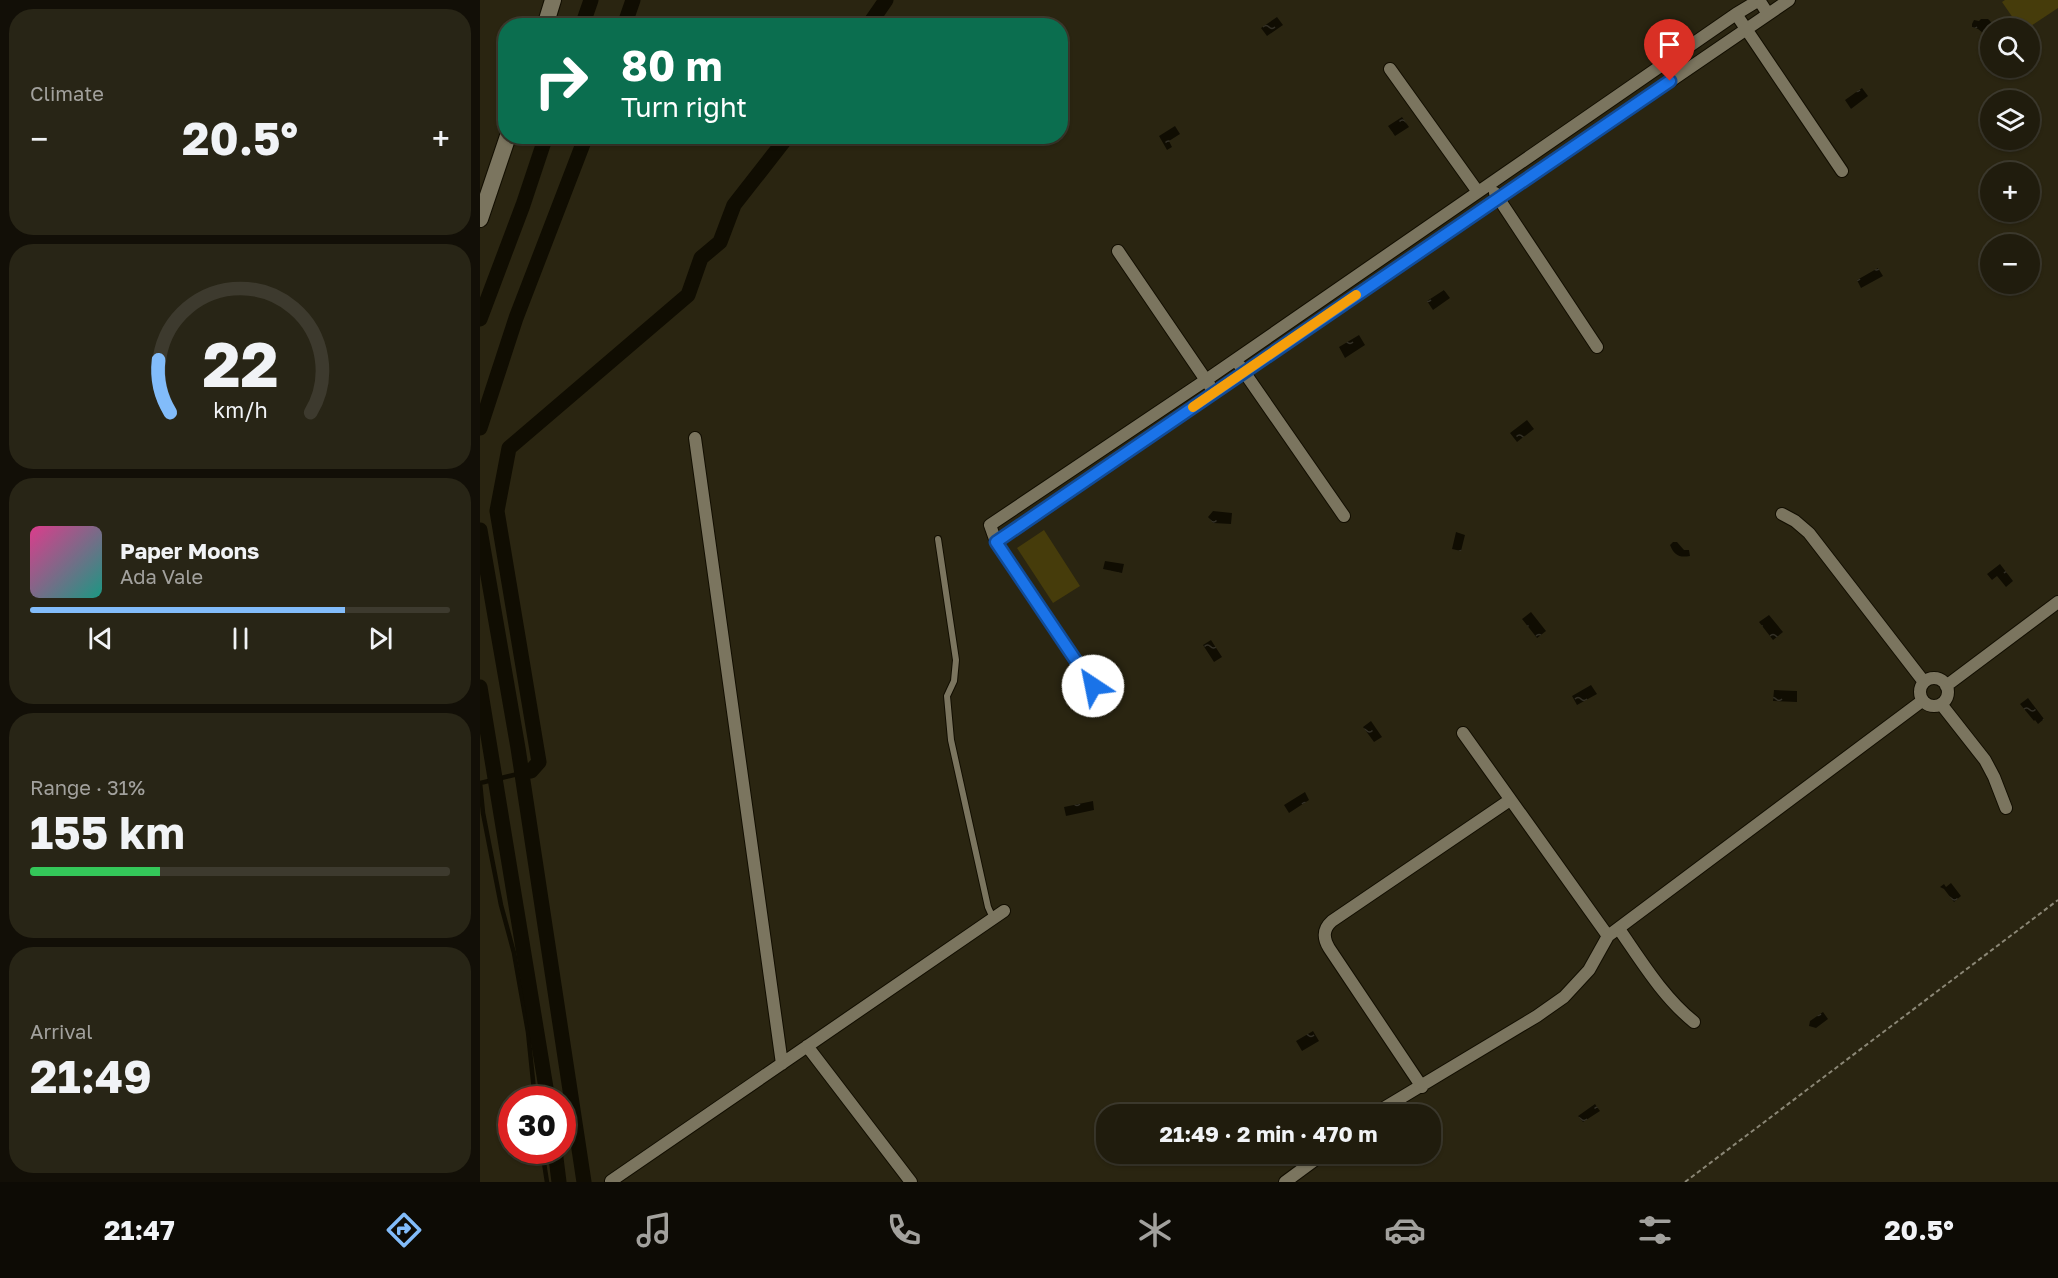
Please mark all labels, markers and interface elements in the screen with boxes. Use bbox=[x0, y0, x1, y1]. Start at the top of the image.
map controls bbox=[1980, 18, 2040, 294]
button: search bbox=[1980, 18, 2040, 78]
pin bbox=[1644, 19, 1695, 81]
icon: arrive bbox=[1653, 28, 1686, 61]
text: 80 m bbox=[621, 40, 722, 90]
icon: right bbox=[522, 42, 600, 120]
text: Climate bbox=[30, 81, 104, 105]
button: layers bbox=[1980, 90, 2040, 150]
text: Turn right bbox=[621, 91, 747, 123]
text: 20.5° bbox=[182, 111, 298, 165]
text: − bbox=[30, 119, 48, 158]
text: + bbox=[432, 119, 450, 158]
button: + bbox=[1980, 162, 2040, 222]
button: − bbox=[1980, 234, 2040, 294]
text: 22 bbox=[202, 327, 278, 402]
text: km/h bbox=[213, 398, 267, 424]
text: Paper Moons bbox=[120, 537, 259, 564]
text: Ada Vale bbox=[120, 564, 203, 588]
icon: previous bbox=[84, 622, 117, 655]
icon: pause bbox=[224, 622, 257, 655]
icon: next bbox=[364, 622, 397, 655]
position arrow bbox=[1061, 654, 1125, 718]
text: Range · 31% bbox=[30, 775, 145, 799]
text: 155 km bbox=[30, 805, 185, 859]
text: Arrival bbox=[30, 1019, 93, 1043]
text: 21:49 bbox=[30, 1049, 152, 1103]
speed limit sign: 30 bbox=[498, 1086, 576, 1164]
text: 21:49 · 2 min · 470 m bbox=[1160, 1120, 1377, 1147]
icon: directions bbox=[383, 1209, 425, 1251]
icon: music bbox=[633, 1209, 675, 1251]
icon: phone bbox=[883, 1209, 925, 1251]
icon: climate bbox=[1134, 1209, 1176, 1251]
icon: car bbox=[1384, 1209, 1426, 1251]
icon: filters bbox=[1634, 1209, 1676, 1251]
text: 21:47 bbox=[104, 1214, 175, 1246]
text: 20.5° bbox=[1884, 1214, 1954, 1246]

